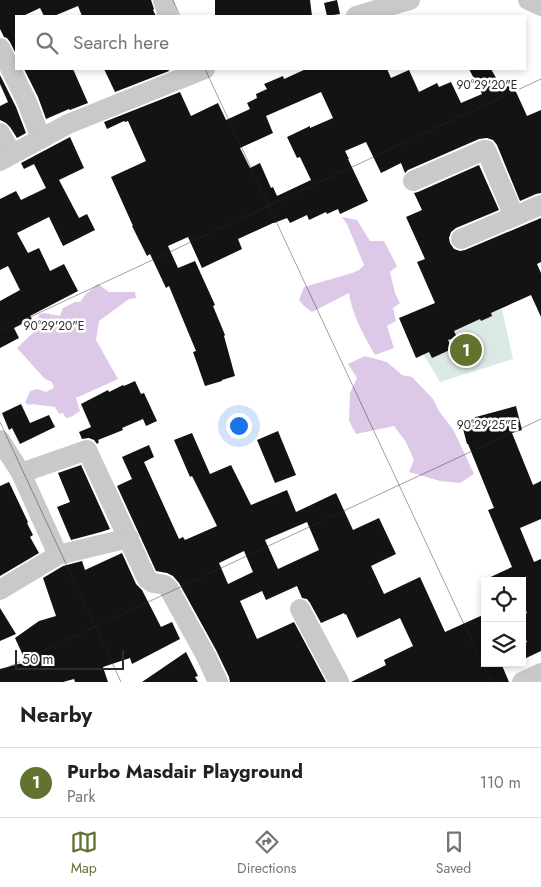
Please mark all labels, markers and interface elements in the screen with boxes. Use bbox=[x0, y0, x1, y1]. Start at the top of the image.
search box bbox=[15, 15, 526, 70]
icon: search bbox=[33, 29, 61, 57]
text: Search here bbox=[73, 29, 169, 56]
text: 90°29'20"E bbox=[457, 76, 517, 94]
text: 90°29'20"E bbox=[24, 317, 84, 335]
pin: 1 bbox=[450, 331, 482, 369]
your location bbox=[226, 413, 252, 439]
text: 90°29'25"E bbox=[457, 416, 517, 434]
map controls bbox=[481, 577, 526, 667]
button: locate bbox=[481, 577, 526, 622]
button: layers bbox=[481, 622, 526, 667]
scale bar bbox=[15, 647, 124, 670]
text: 50 m bbox=[22, 649, 53, 669]
text: Nearby bbox=[20, 700, 92, 730]
text: Purbo Masdair Playground bbox=[67, 758, 303, 785]
text: 1 bbox=[32, 771, 40, 794]
text: 110 m bbox=[480, 771, 521, 794]
text: Park bbox=[67, 785, 96, 808]
tab: Map bbox=[70, 828, 98, 878]
tab: Directions bbox=[237, 828, 296, 878]
tab: Saved bbox=[436, 828, 471, 878]

